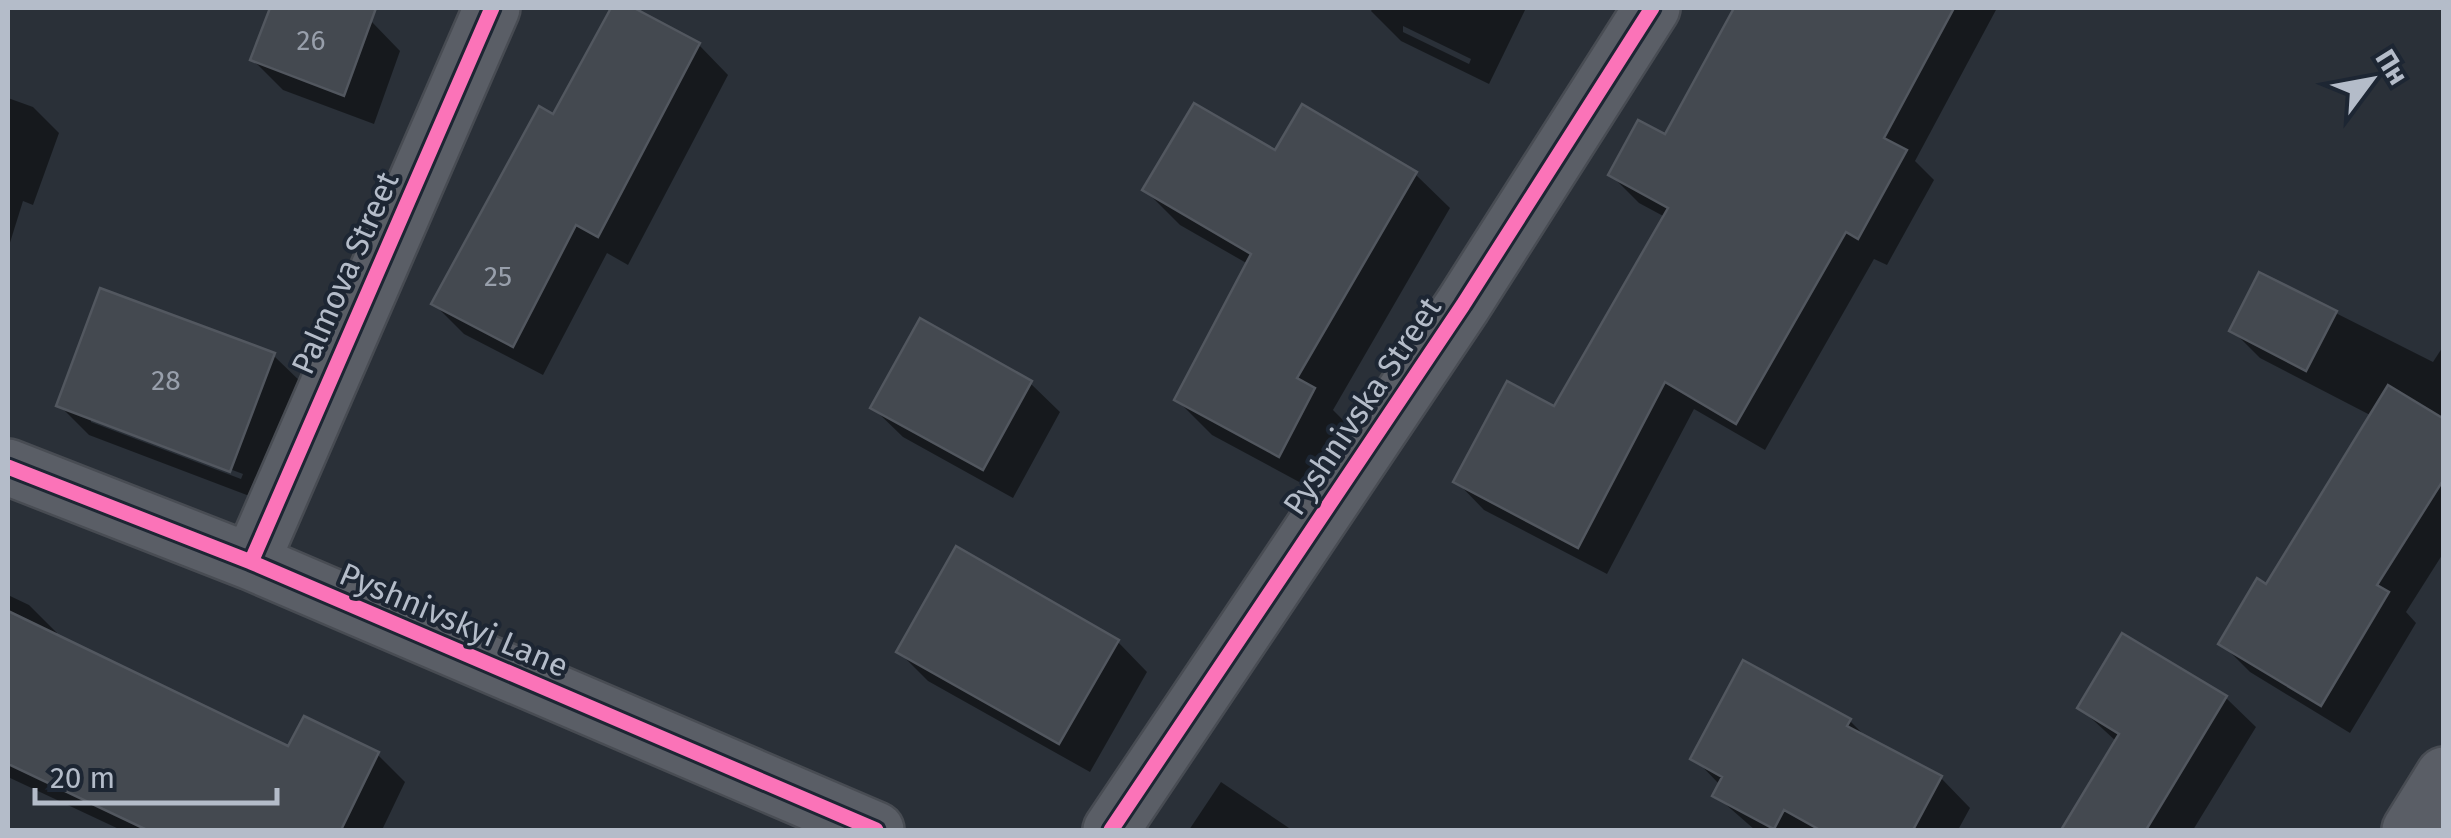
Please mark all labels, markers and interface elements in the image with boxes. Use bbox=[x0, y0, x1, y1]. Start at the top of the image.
house number: 26 bbox=[297, 24, 325, 57]
north arrow bbox=[2321, 30, 2421, 130]
text: Пн bbox=[2369, 43, 2415, 91]
street label: Palmova Street bbox=[283, 166, 407, 380]
house number: 25 bbox=[484, 260, 512, 293]
street label: Pyshnivska Street bbox=[1275, 290, 1449, 522]
house number: 28 bbox=[151, 364, 181, 397]
street label: Pyshnivskyi Lane bbox=[334, 555, 574, 685]
scale bar bbox=[35, 743, 278, 805]
text: 20 m bbox=[50, 760, 115, 796]

